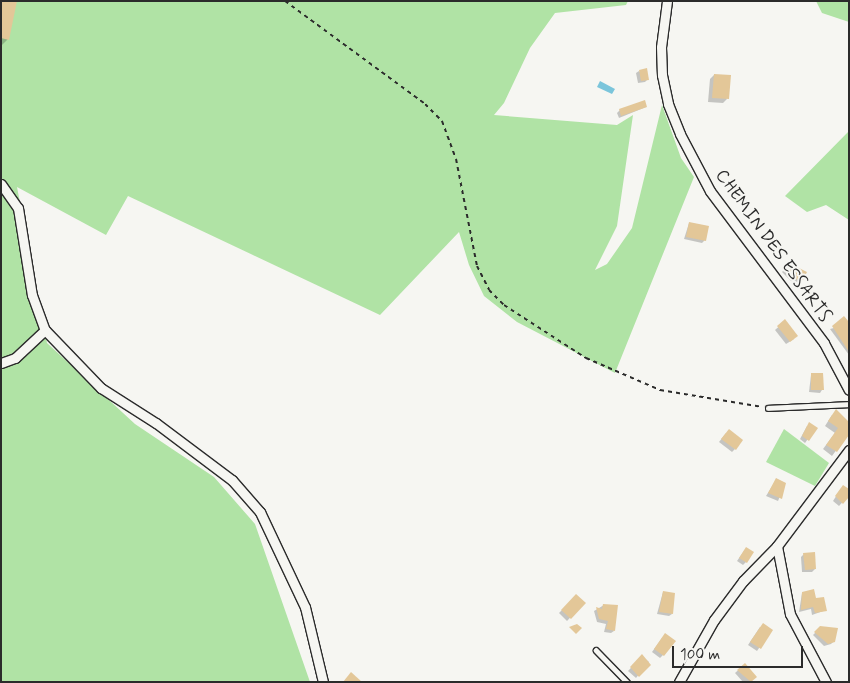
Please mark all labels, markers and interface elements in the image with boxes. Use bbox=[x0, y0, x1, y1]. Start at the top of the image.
street label: CHEMIN DES ESSARTS bbox=[710, 165, 836, 327]
scale bar bbox=[675, 636, 806, 668]
text: 100 m bbox=[680, 645, 720, 665]

